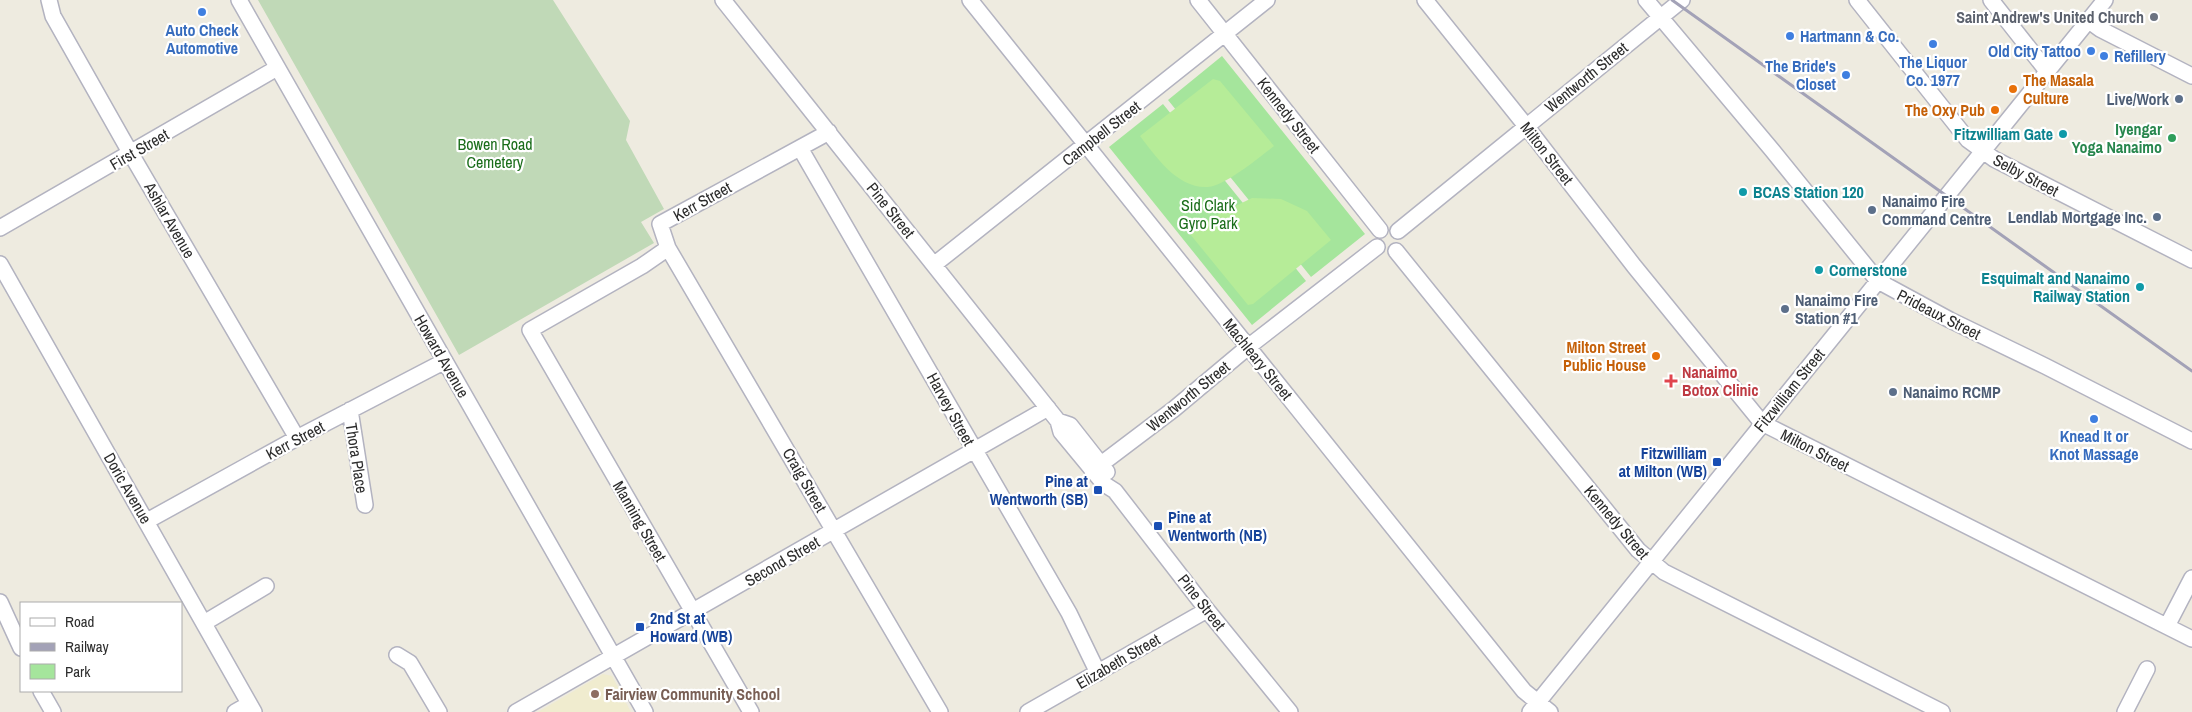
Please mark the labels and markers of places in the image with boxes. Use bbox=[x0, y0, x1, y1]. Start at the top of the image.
marker: Auto Check Automotive bbox=[196, 6, 208, 18]
place label: Saint Andrew's United Church bbox=[1956, 6, 2144, 28]
marker: Saint Andrew's United Church bbox=[2148, 11, 2160, 23]
place label: Auto Check Automotive bbox=[166, 19, 239, 59]
place label: Hartmann & Co. bbox=[1800, 25, 1899, 47]
marker: Hartmann & Co. bbox=[1784, 30, 1796, 42]
marker: The Liquor Co. 1977 bbox=[1927, 38, 1939, 50]
place label: Old City Tattoo bbox=[1988, 40, 2081, 62]
marker: Old City Tattoo bbox=[2085, 45, 2097, 57]
place label: Refillery bbox=[2114, 45, 2166, 67]
marker: Refillery bbox=[2098, 50, 2110, 62]
place label: The Liquor Co. 1977 bbox=[1899, 51, 1968, 91]
place label: The Bride's Closet bbox=[1765, 55, 1837, 95]
marker: The Bride's Closet bbox=[1840, 69, 1852, 81]
place label: The Masala Culture bbox=[2023, 69, 2094, 109]
marker: The Masala Culture bbox=[2007, 83, 2019, 95]
place label: Live/Work bbox=[2107, 88, 2170, 110]
marker: Live/Work bbox=[2173, 93, 2185, 105]
place label: The Oxy Pub bbox=[1905, 99, 1985, 121]
marker: The Oxy Pub bbox=[1989, 104, 2001, 116]
place label: Iyengar Yoga Nanaimo bbox=[2072, 118, 2163, 158]
place label: Fitzwilliam Gate bbox=[1954, 123, 2053, 145]
marker: Fitzwilliam Gate bbox=[2057, 128, 2069, 140]
marker: Iyengar Yoga Nanaimo bbox=[2166, 132, 2178, 144]
place label: BCAS Station 120 bbox=[1753, 181, 1864, 203]
marker: BCAS Station 120 bbox=[1737, 186, 1749, 198]
place label: Nanaimo Fire Command Centre bbox=[1882, 190, 1991, 230]
marker: Nanaimo Fire Command Centre bbox=[1866, 204, 1878, 216]
place label: Lendlab Mortgage Inc. bbox=[2008, 206, 2147, 228]
marker: Lendlab Mortgage Inc. bbox=[2151, 211, 2163, 223]
place label: Cornerstone bbox=[1829, 259, 1907, 281]
marker: Cornerstone bbox=[1813, 264, 1825, 276]
place label: Esquimalt and Nanaimo Railway Station bbox=[1981, 267, 2130, 307]
marker: Esquimalt and Nanaimo Railway Station bbox=[2134, 281, 2146, 293]
place label: Nanaimo Fire Station #1 bbox=[1795, 289, 1878, 329]
marker: Nanaimo Fire Station #1 bbox=[1779, 303, 1791, 315]
place label: Milton Street Public House bbox=[1563, 336, 1647, 376]
marker: Milton Street Public House bbox=[1650, 350, 1662, 362]
place label: Nanaimo Botox Clinic bbox=[1682, 361, 1759, 401]
marker: Nanaimo Botox Clinic bbox=[1664, 374, 1678, 388]
place label: Nanaimo RCMP bbox=[1903, 381, 2001, 403]
marker: Nanaimo RCMP bbox=[1887, 386, 1899, 398]
marker: Knead It or Knot Massage bbox=[2088, 413, 2100, 425]
place label: Knead It or Knot Massage bbox=[2050, 425, 2138, 465]
place label: Fitzwilliam at Milton (WB) bbox=[1619, 442, 1707, 482]
marker: Fitzwilliam at Milton (WB) bbox=[1711, 456, 1723, 468]
place label: Pine at Wentworth (SB) bbox=[990, 470, 1089, 510]
marker: Pine at Wentworth (SB) bbox=[1092, 484, 1104, 496]
place label: Pine at Wentworth (NB) bbox=[1168, 506, 1267, 546]
marker: Pine at Wentworth (NB) bbox=[1152, 520, 1164, 532]
place label: 2nd St at Howard (WB) bbox=[650, 607, 732, 647]
marker: 2nd St at Howard (WB) bbox=[634, 621, 646, 633]
place label: Fairview Community School bbox=[605, 683, 780, 705]
marker: Fairview Community School bbox=[589, 688, 601, 700]

